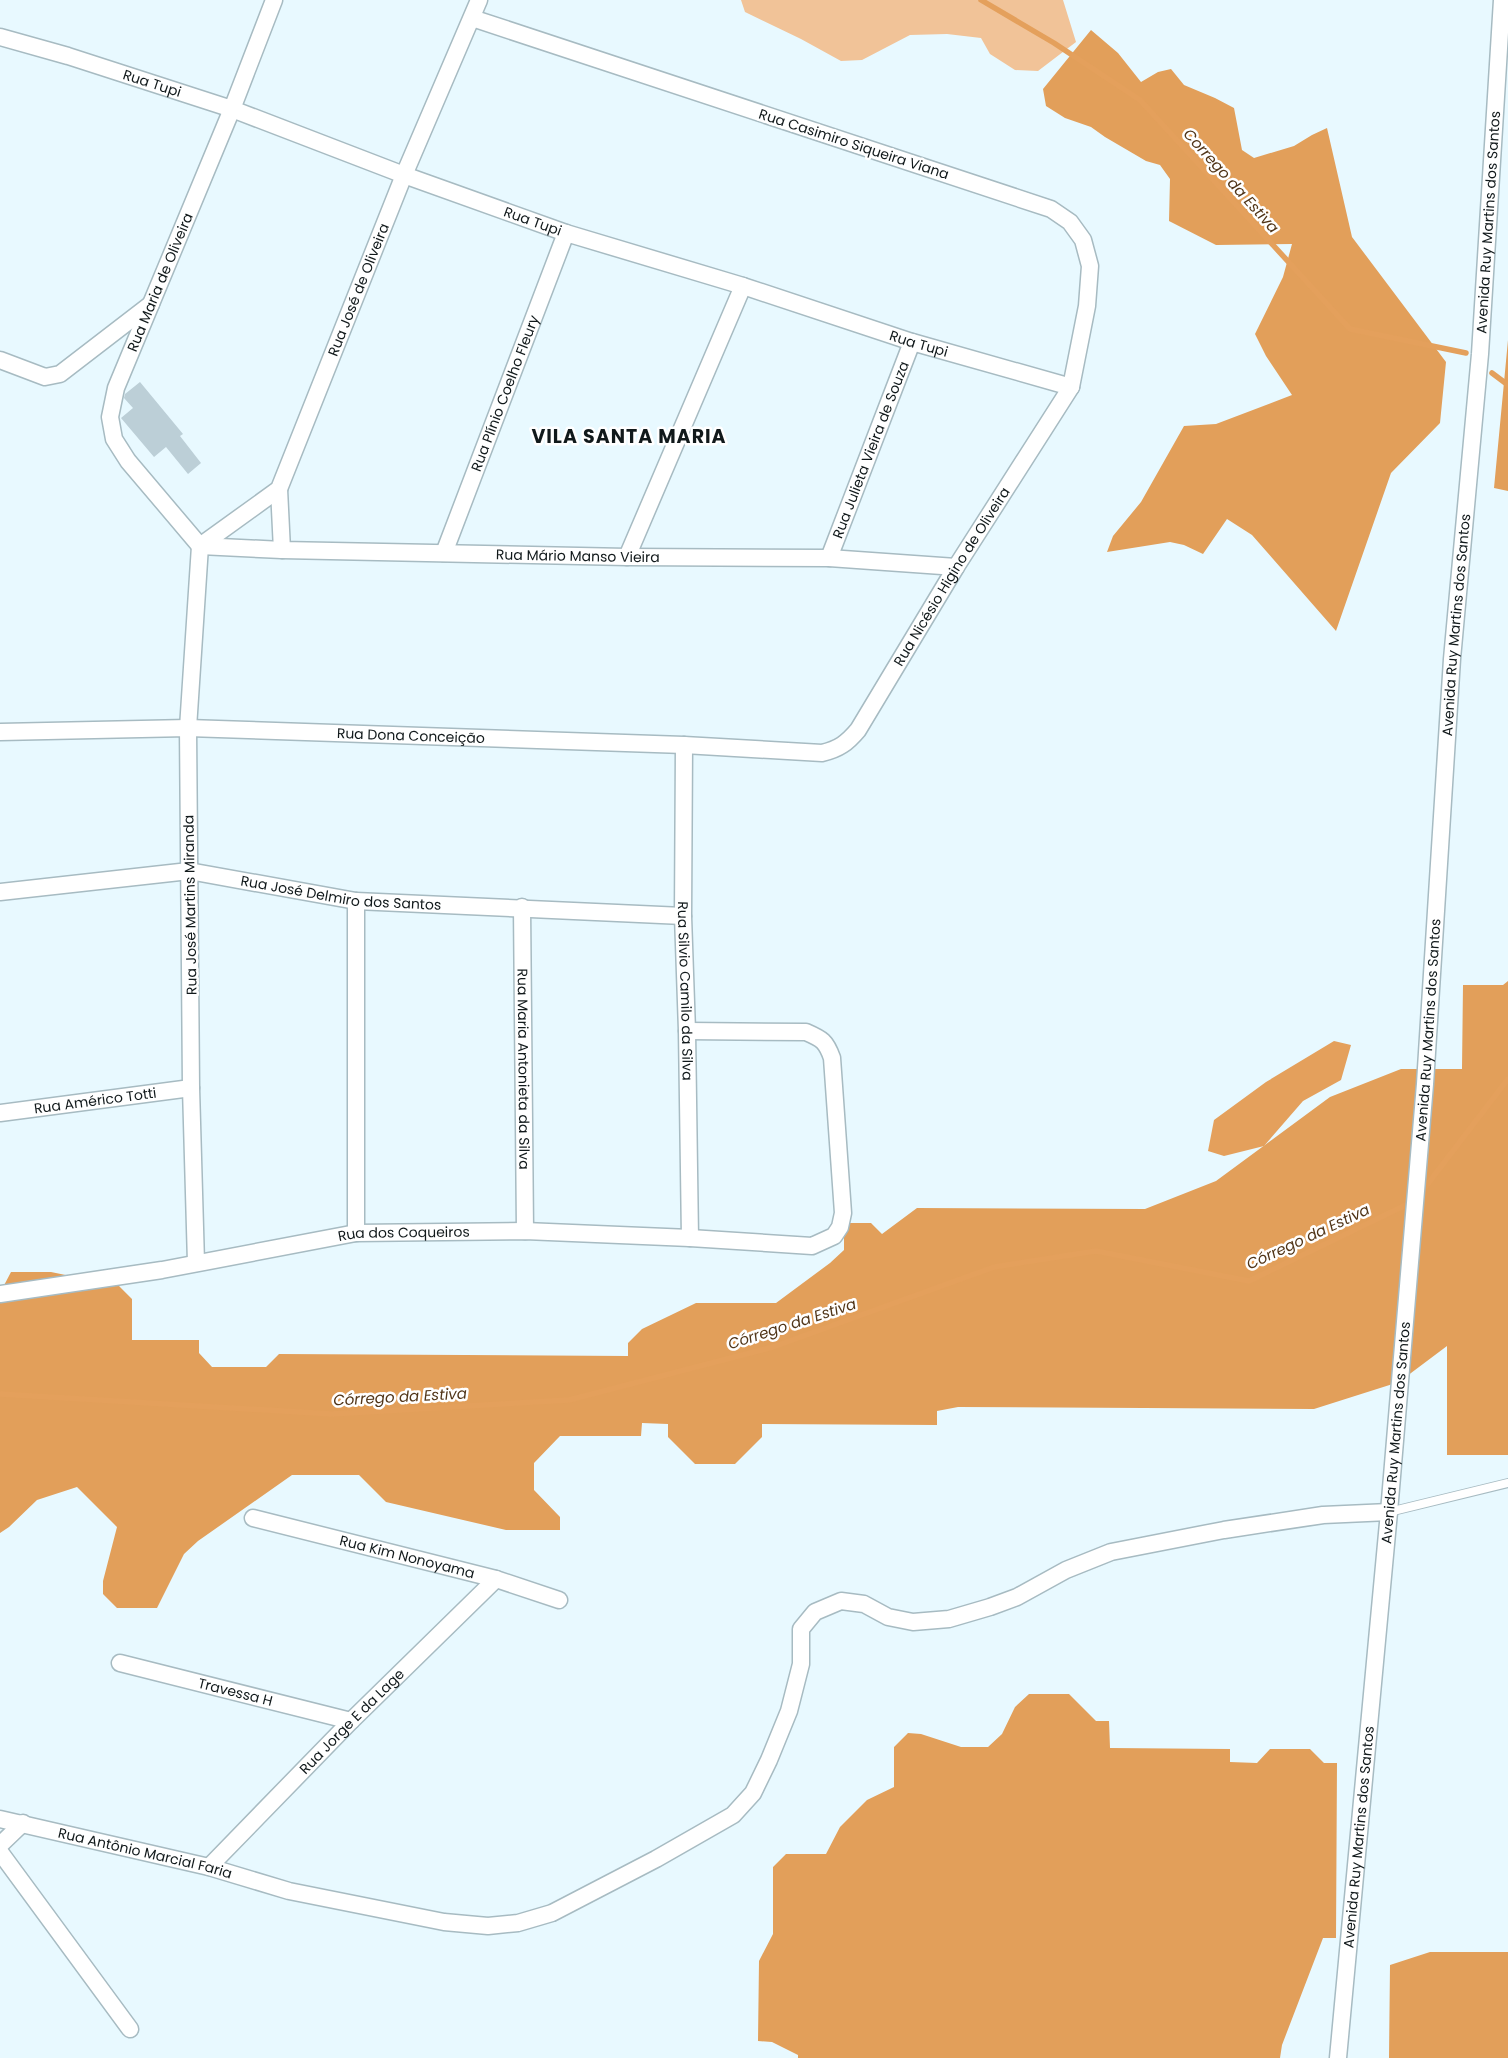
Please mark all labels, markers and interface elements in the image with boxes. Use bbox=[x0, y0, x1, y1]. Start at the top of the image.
street label: Rua Tupi bbox=[120, 64, 184, 102]
street label: Rua Casimiro Siqueira Viana bbox=[756, 104, 952, 184]
street label: Avenida Ruy Martins dos Santos bbox=[1471, 110, 1505, 334]
water label: Corrego da Estiva bbox=[1179, 124, 1284, 237]
street label: Rua Tupi bbox=[501, 202, 565, 241]
street label: Rua Maria de Oliveira bbox=[122, 210, 198, 355]
street label: Rua José de Oliveira bbox=[323, 220, 394, 359]
street label: Rua Plínio Coelho Fleury bbox=[466, 312, 544, 474]
street label: Rua Tupi bbox=[887, 325, 950, 362]
street label: Rua Julieta Vieira de Souza bbox=[827, 358, 914, 541]
district label: VILA SANTA MARIA bbox=[531, 423, 727, 450]
street label: Rua Nicésio Higino de Oliveira bbox=[889, 483, 1015, 670]
street label: Avenida Ruy Martins dos Santos bbox=[1437, 513, 1475, 737]
street label: Rua Mário Manso Vieira bbox=[496, 544, 660, 567]
street label: Rua Dona Conceição bbox=[336, 723, 485, 748]
street label: Rua José Martins Miranda bbox=[178, 815, 202, 995]
street label: Rua José Delmiro dos Santos bbox=[239, 870, 442, 915]
street label: Rua Silvio Camilo da Silva bbox=[673, 901, 698, 1081]
street label: Avenida Ruy Martins dos Santos bbox=[1410, 918, 1445, 1142]
street label: Rua Maria Antonieta da Silva bbox=[513, 968, 534, 1170]
street label: Rua Américo Totti bbox=[33, 1083, 158, 1118]
water label: Córrego da Estiva bbox=[1243, 1199, 1373, 1274]
street label: Rua dos Coqueiros bbox=[336, 1222, 470, 1246]
water label: Córrego da Estiva bbox=[725, 1293, 859, 1354]
street label: Avenida Ruy Martins dos Santos bbox=[1376, 1321, 1415, 1545]
water label: Córrego da Estiva bbox=[333, 1383, 467, 1410]
street label: Rua Kim Nonoyama bbox=[338, 1530, 477, 1583]
street label: Rua Jorge E da Lage bbox=[295, 1664, 409, 1778]
street label: Travessa H bbox=[196, 1673, 275, 1711]
street label: Avenida Ruy Martins dos Santos bbox=[1338, 1725, 1379, 1949]
street label: Rua Antônio Marcial Faria bbox=[56, 1823, 235, 1883]

